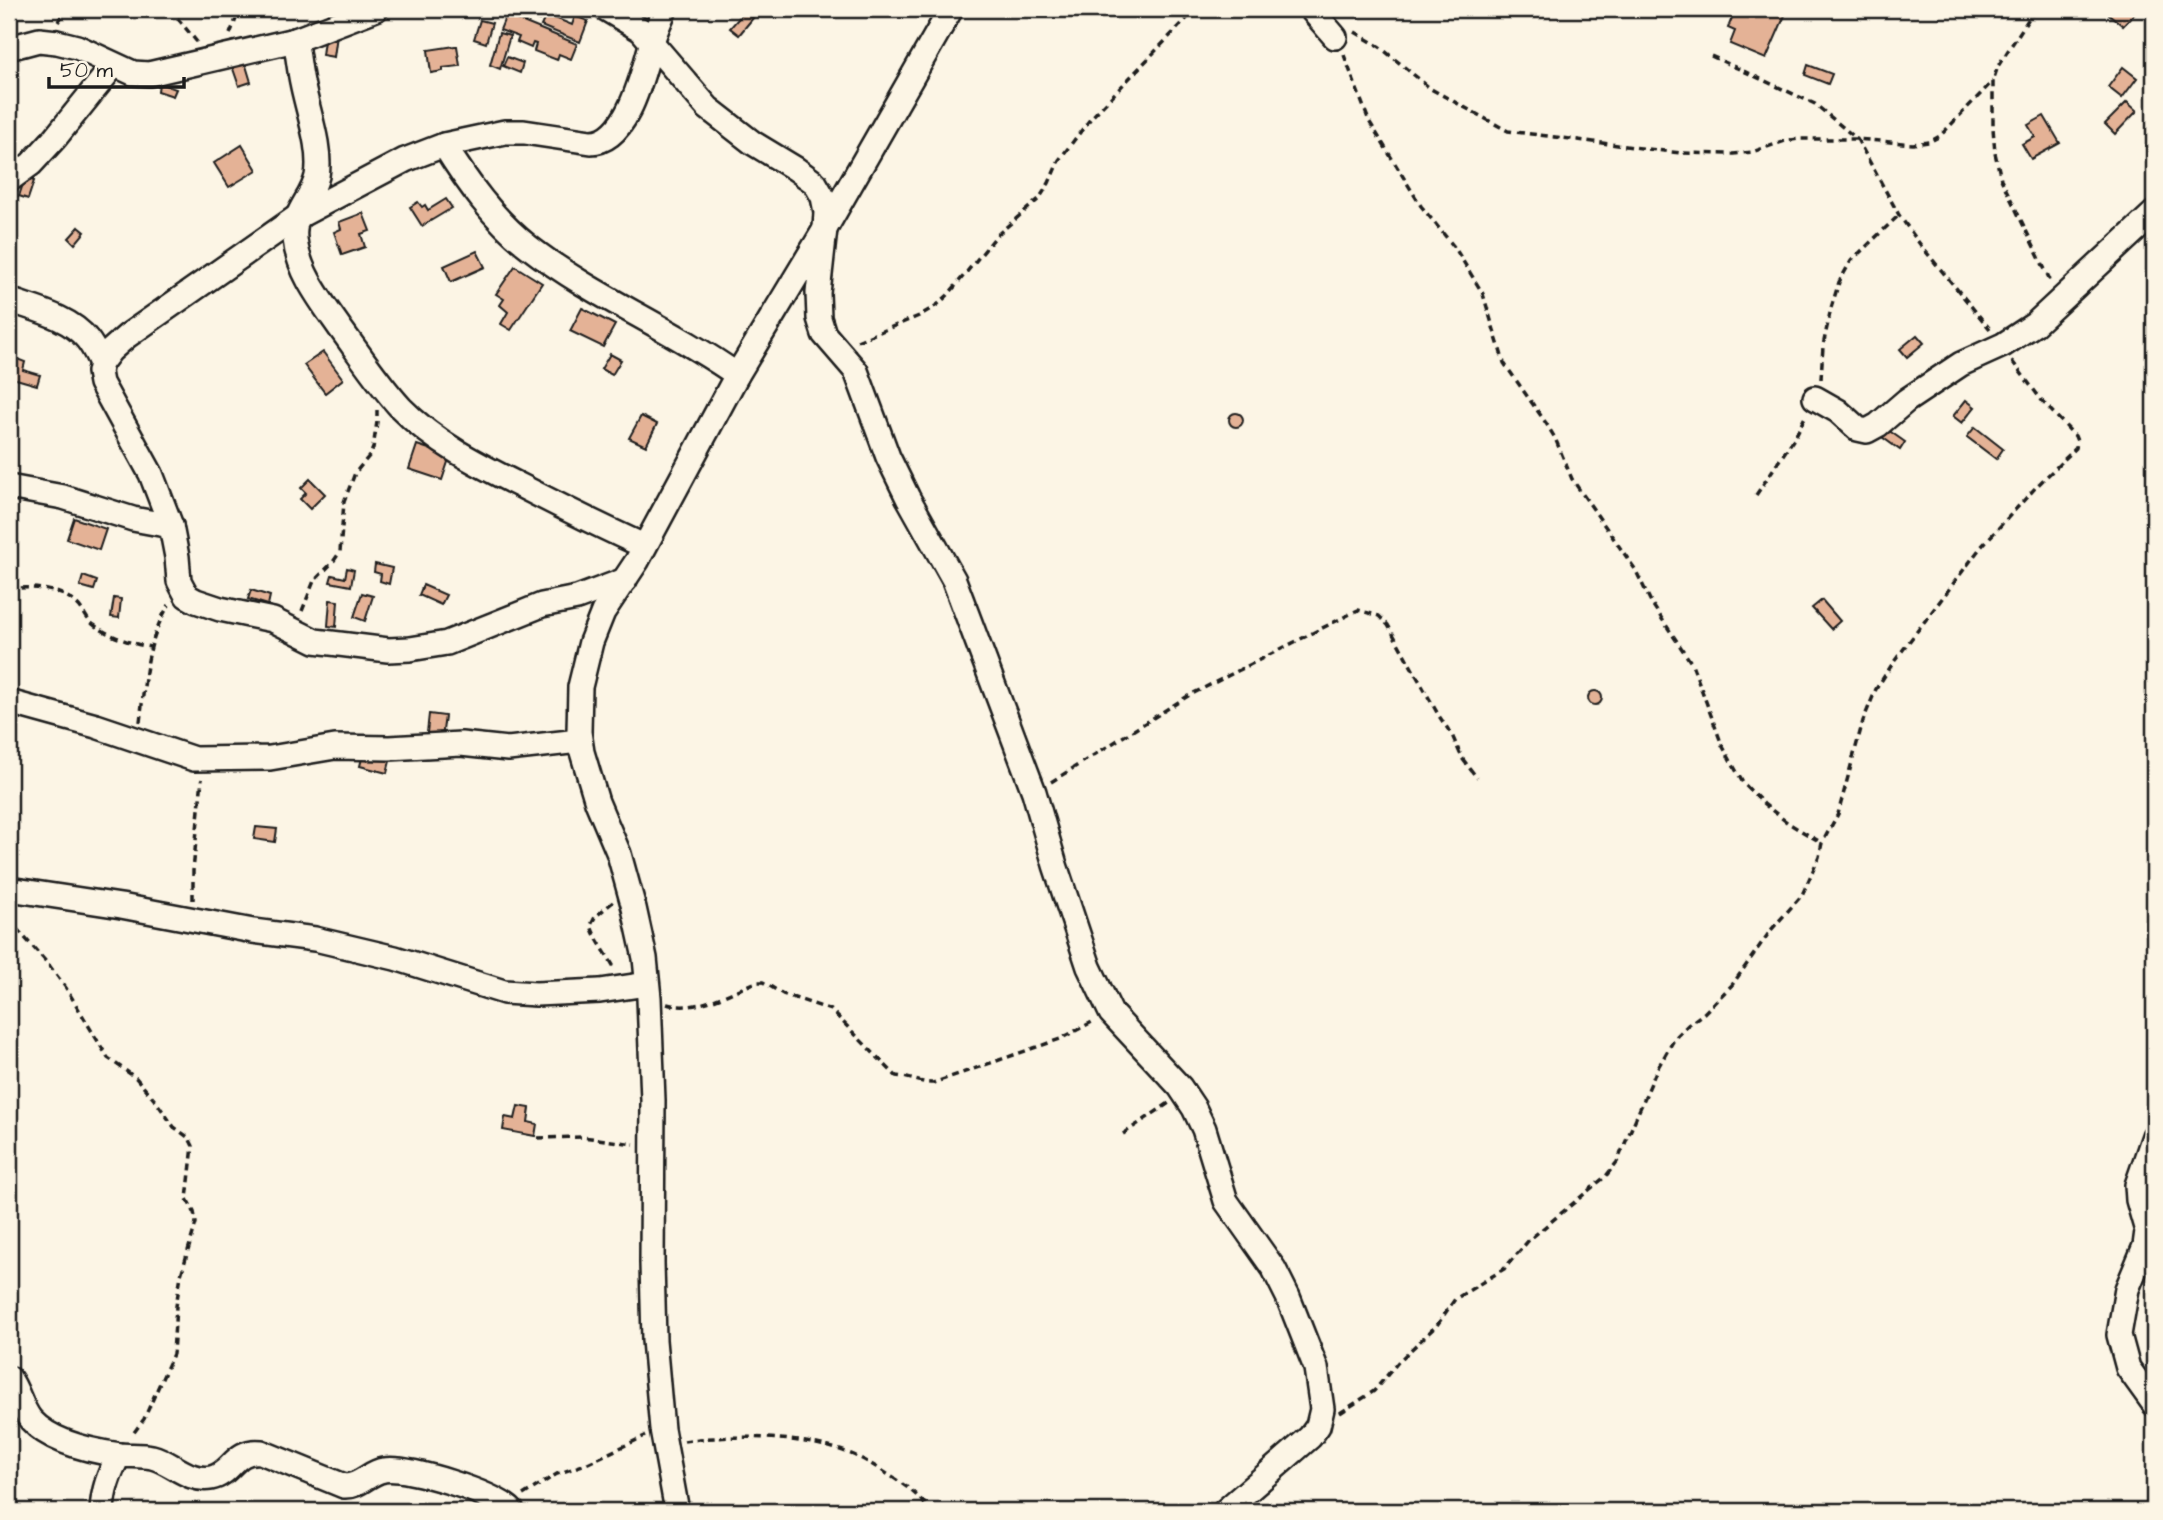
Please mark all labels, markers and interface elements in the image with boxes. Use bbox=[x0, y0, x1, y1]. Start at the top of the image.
scale bar bbox=[49, 46, 184, 90]
text: 50 m bbox=[60, 56, 114, 85]

